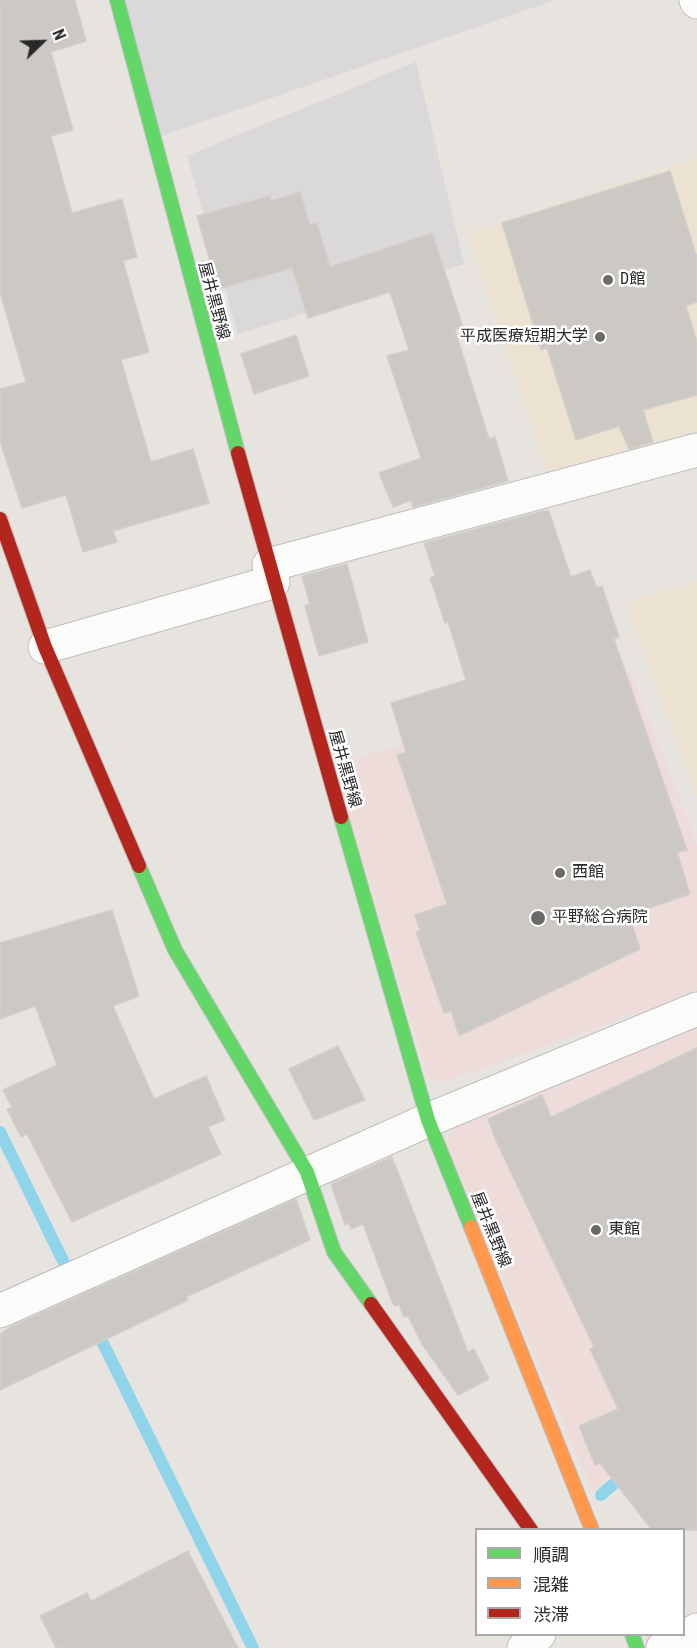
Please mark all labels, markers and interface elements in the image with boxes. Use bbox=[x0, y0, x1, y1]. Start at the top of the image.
north arrow bbox=[12, 12, 72, 72]
text: N bbox=[48, 27, 70, 43]
street label: 屋井黒野線 bbox=[193, 260, 233, 342]
place label: D館 bbox=[620, 270, 645, 290]
marker: D館 bbox=[601, 273, 615, 287]
place label: 平成医療短期大学 bbox=[460, 327, 588, 347]
marker: 平成医療短期大学 bbox=[593, 330, 607, 344]
street label: 屋井黒野線 bbox=[324, 728, 364, 810]
place label: 西館 bbox=[572, 863, 604, 883]
marker: 西館 bbox=[553, 866, 567, 880]
place label: 平野総合病院 bbox=[552, 908, 648, 928]
marker: 平野総合病院 bbox=[529, 909, 547, 927]
street label: 屋井黒野線 bbox=[466, 1189, 514, 1271]
place label: 東館 bbox=[608, 1220, 640, 1240]
marker: 東館 bbox=[589, 1223, 603, 1237]
legend bbox=[475, 1528, 685, 1636]
text: 順調 bbox=[533, 1544, 569, 1565]
text: 混雑 bbox=[533, 1574, 569, 1595]
text: 渋滞 bbox=[533, 1604, 569, 1625]

